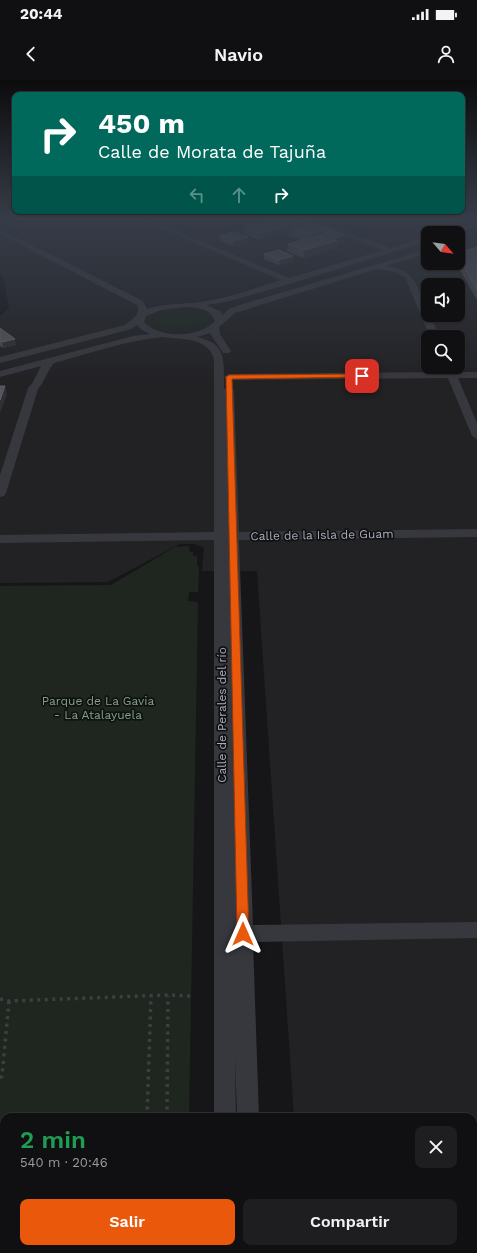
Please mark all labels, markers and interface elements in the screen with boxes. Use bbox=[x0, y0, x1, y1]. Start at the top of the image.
text: 20:44 bbox=[20, 5, 63, 23]
icon: back bbox=[20, 43, 42, 65]
icon: person bbox=[435, 43, 457, 65]
text: Navio bbox=[214, 44, 263, 65]
text: 450 m bbox=[98, 107, 185, 140]
icon: right bbox=[32, 108, 84, 160]
text: Calle de Morata de Tajuña bbox=[98, 141, 326, 162]
icon: left bbox=[186, 184, 208, 206]
icon: ahead bbox=[228, 184, 250, 206]
icon: right bbox=[270, 184, 292, 206]
north arrow bbox=[421, 226, 465, 270]
map controls bbox=[421, 226, 465, 374]
button: sound bbox=[421, 278, 465, 322]
button: search bbox=[421, 330, 465, 374]
pin bbox=[345, 359, 379, 393]
icon: arrive bbox=[351, 365, 373, 387]
street label: Calle de la Isla de Guam bbox=[250, 527, 394, 543]
street label: Calle de Perales del río bbox=[215, 647, 229, 783]
park label: Parque de La Gavia - La Atalayuela bbox=[42, 694, 154, 722]
position arrow bbox=[222, 913, 264, 955]
text: 2 min bbox=[20, 1126, 86, 1154]
button: close bbox=[415, 1126, 457, 1168]
text: 540 m · 20:46 bbox=[20, 1155, 108, 1170]
button: Salir bbox=[20, 1199, 235, 1245]
button: Compartir bbox=[243, 1199, 457, 1245]

